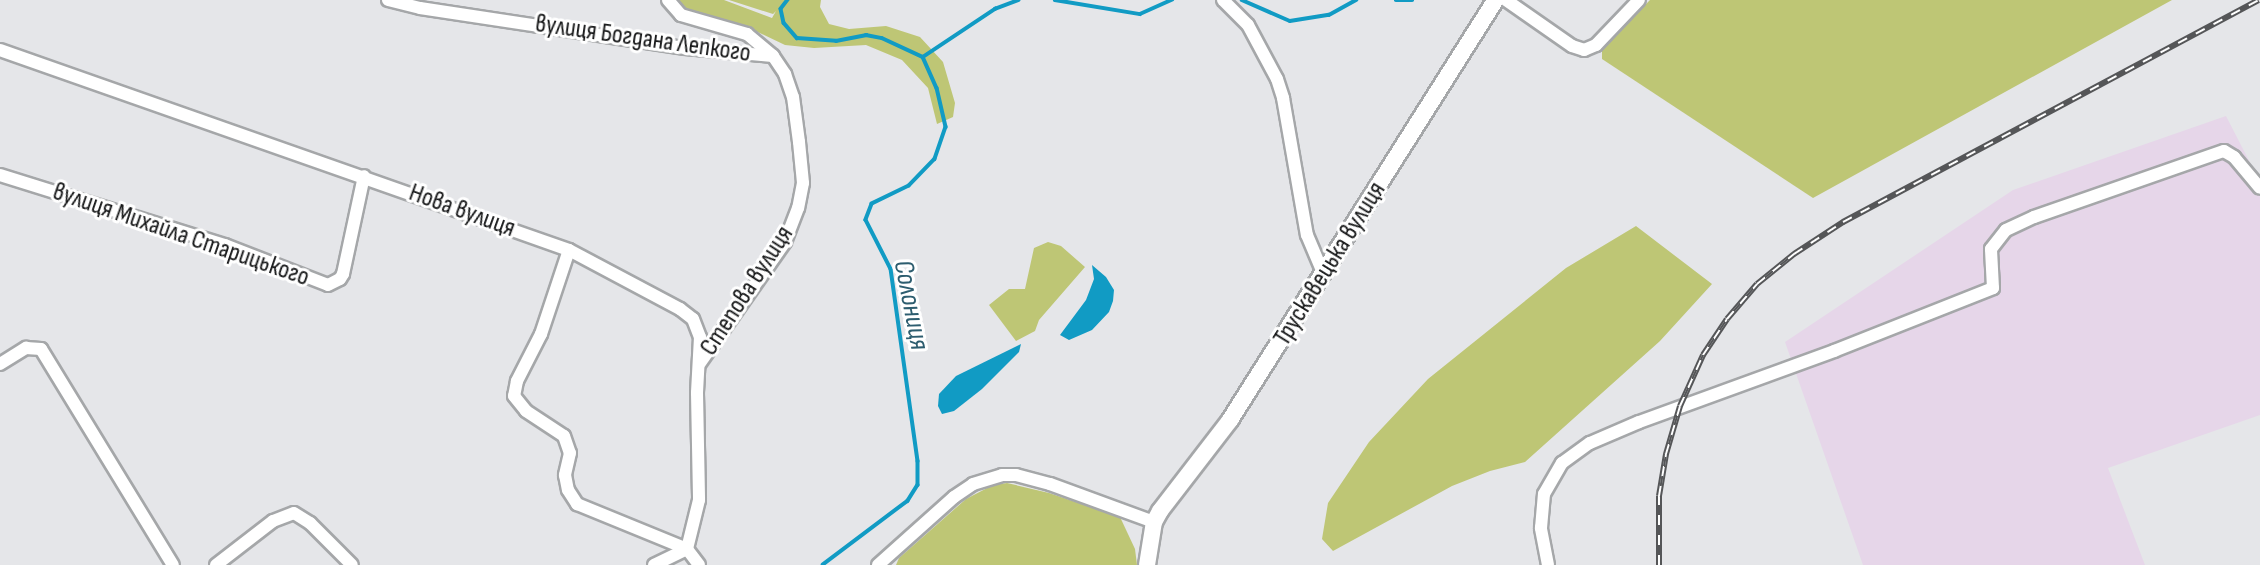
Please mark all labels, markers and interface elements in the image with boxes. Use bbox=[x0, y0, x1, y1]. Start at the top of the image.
street label: вулиця Богдана Лепкого bbox=[533, 8, 753, 70]
street label: вулиця Михайла Старицького bbox=[49, 176, 313, 294]
street label: Трускавецька вулиця bbox=[1267, 176, 1393, 352]
street label: Нова вулиця bbox=[405, 177, 519, 245]
street label: Степова вулиця bbox=[694, 220, 800, 362]
water label: Солониця bbox=[886, 257, 936, 353]

